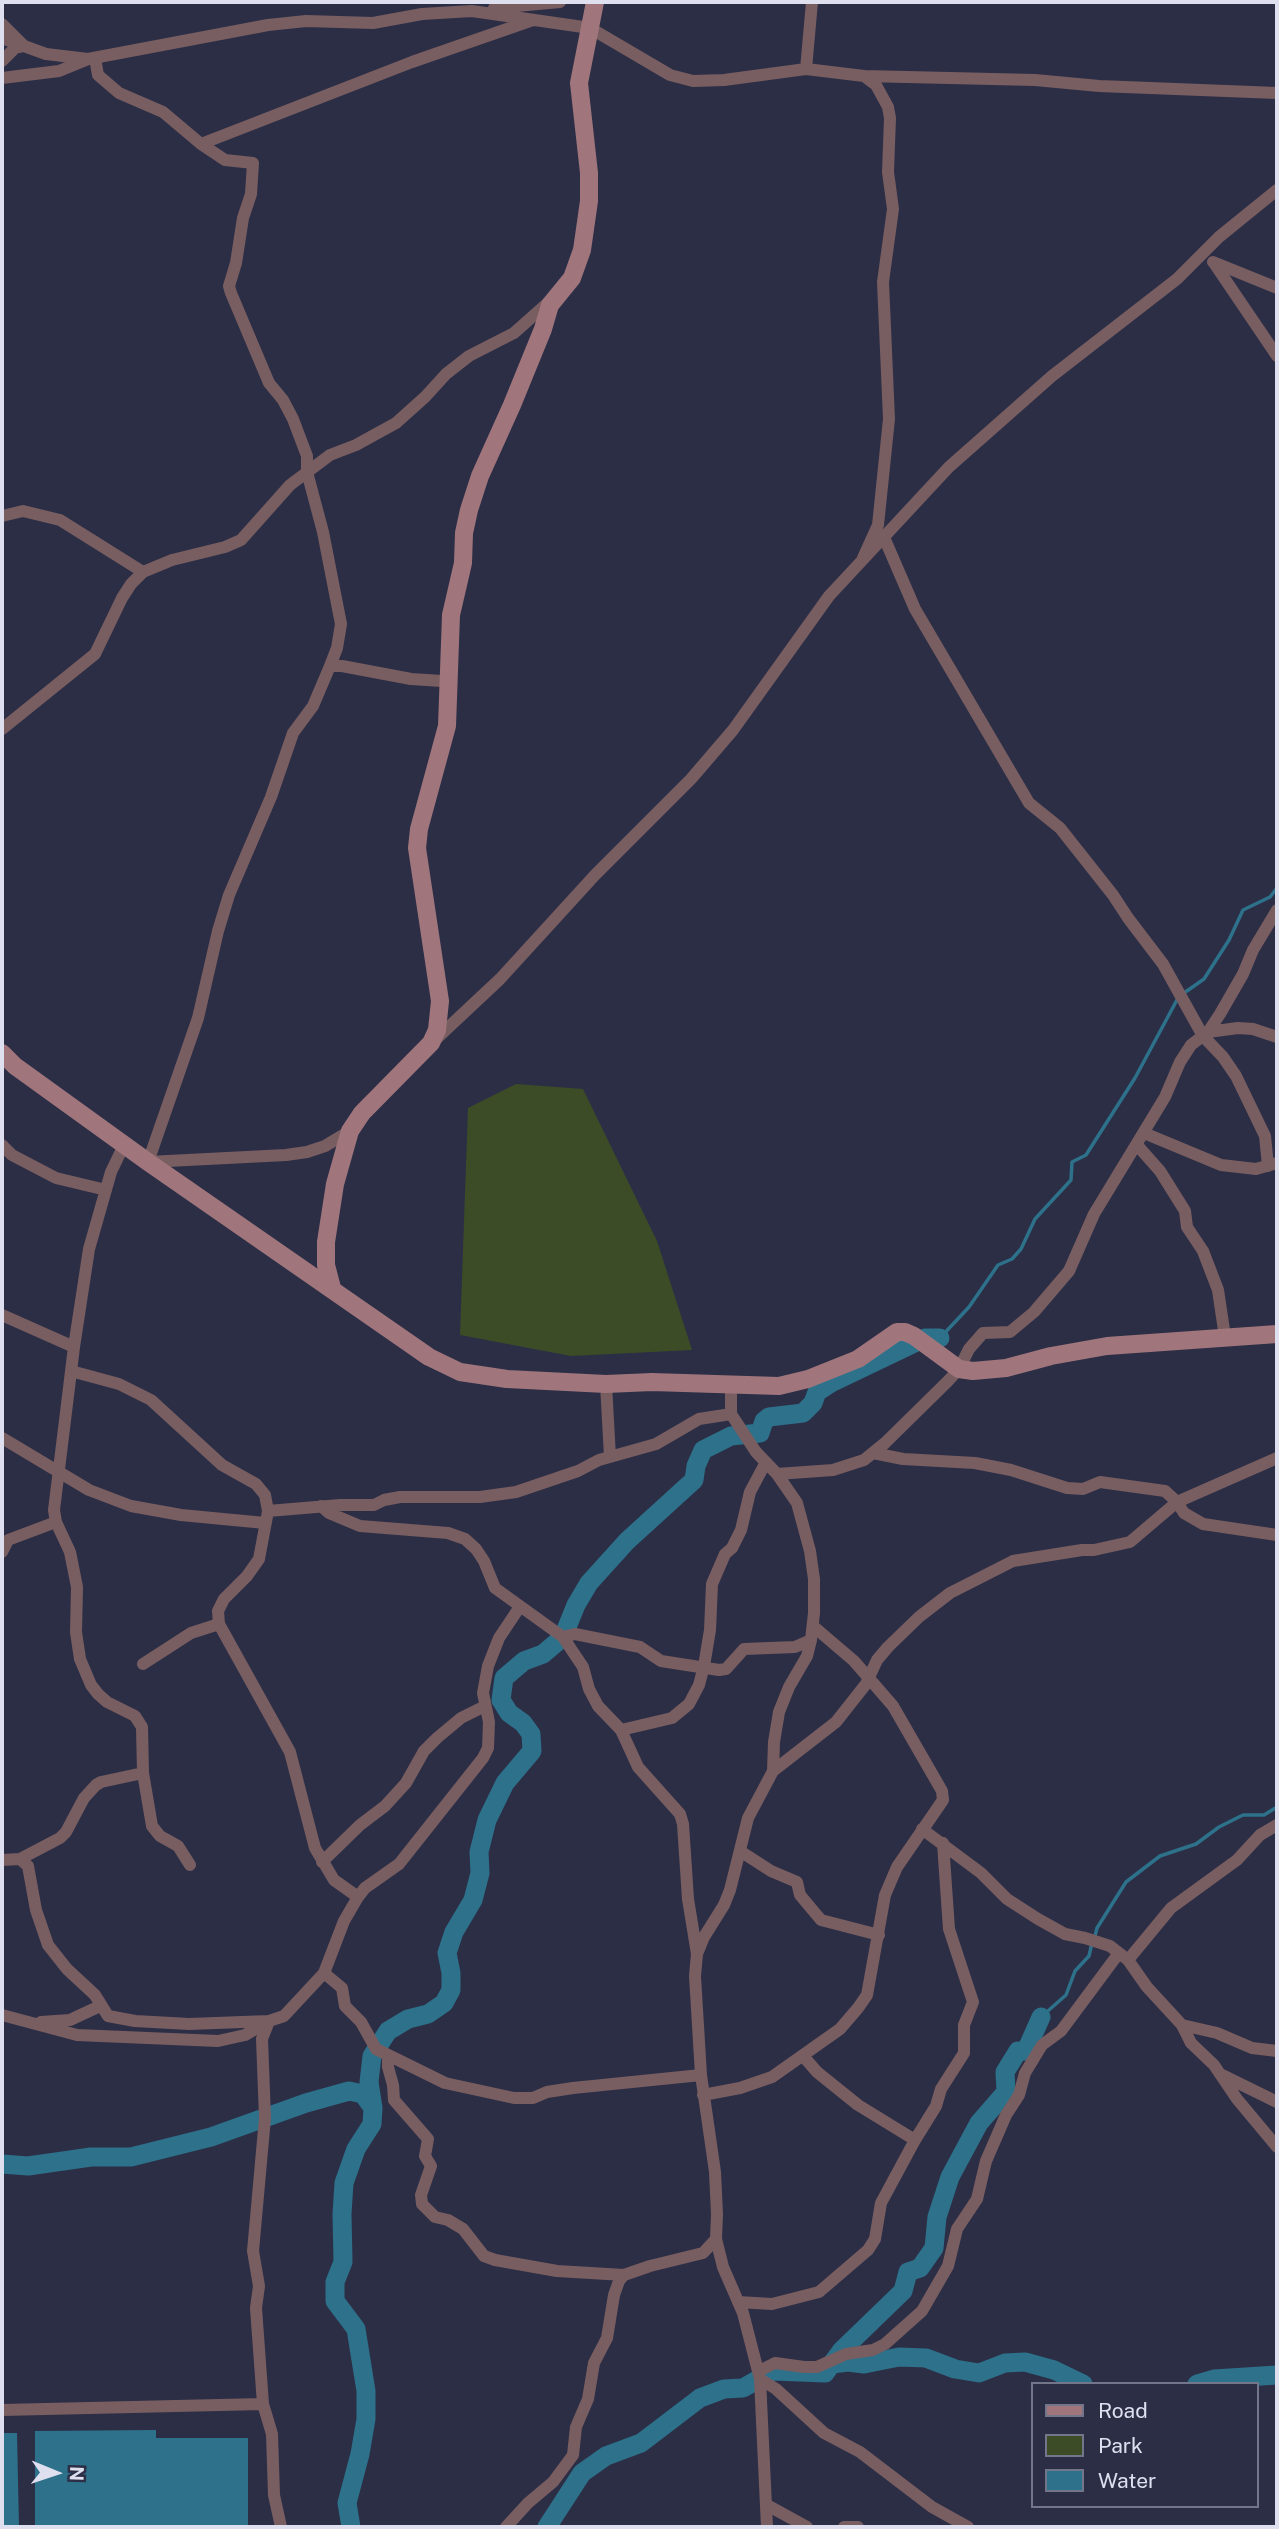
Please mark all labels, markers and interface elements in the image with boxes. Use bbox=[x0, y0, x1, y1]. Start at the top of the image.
legend bbox=[1030, 2382, 1258, 2508]
text: Road bbox=[1098, 2398, 1148, 2423]
text: Park bbox=[1098, 2433, 1143, 2458]
north arrow bbox=[21, 2438, 91, 2508]
text: N bbox=[66, 2466, 88, 2482]
text: Water bbox=[1098, 2468, 1156, 2493]

